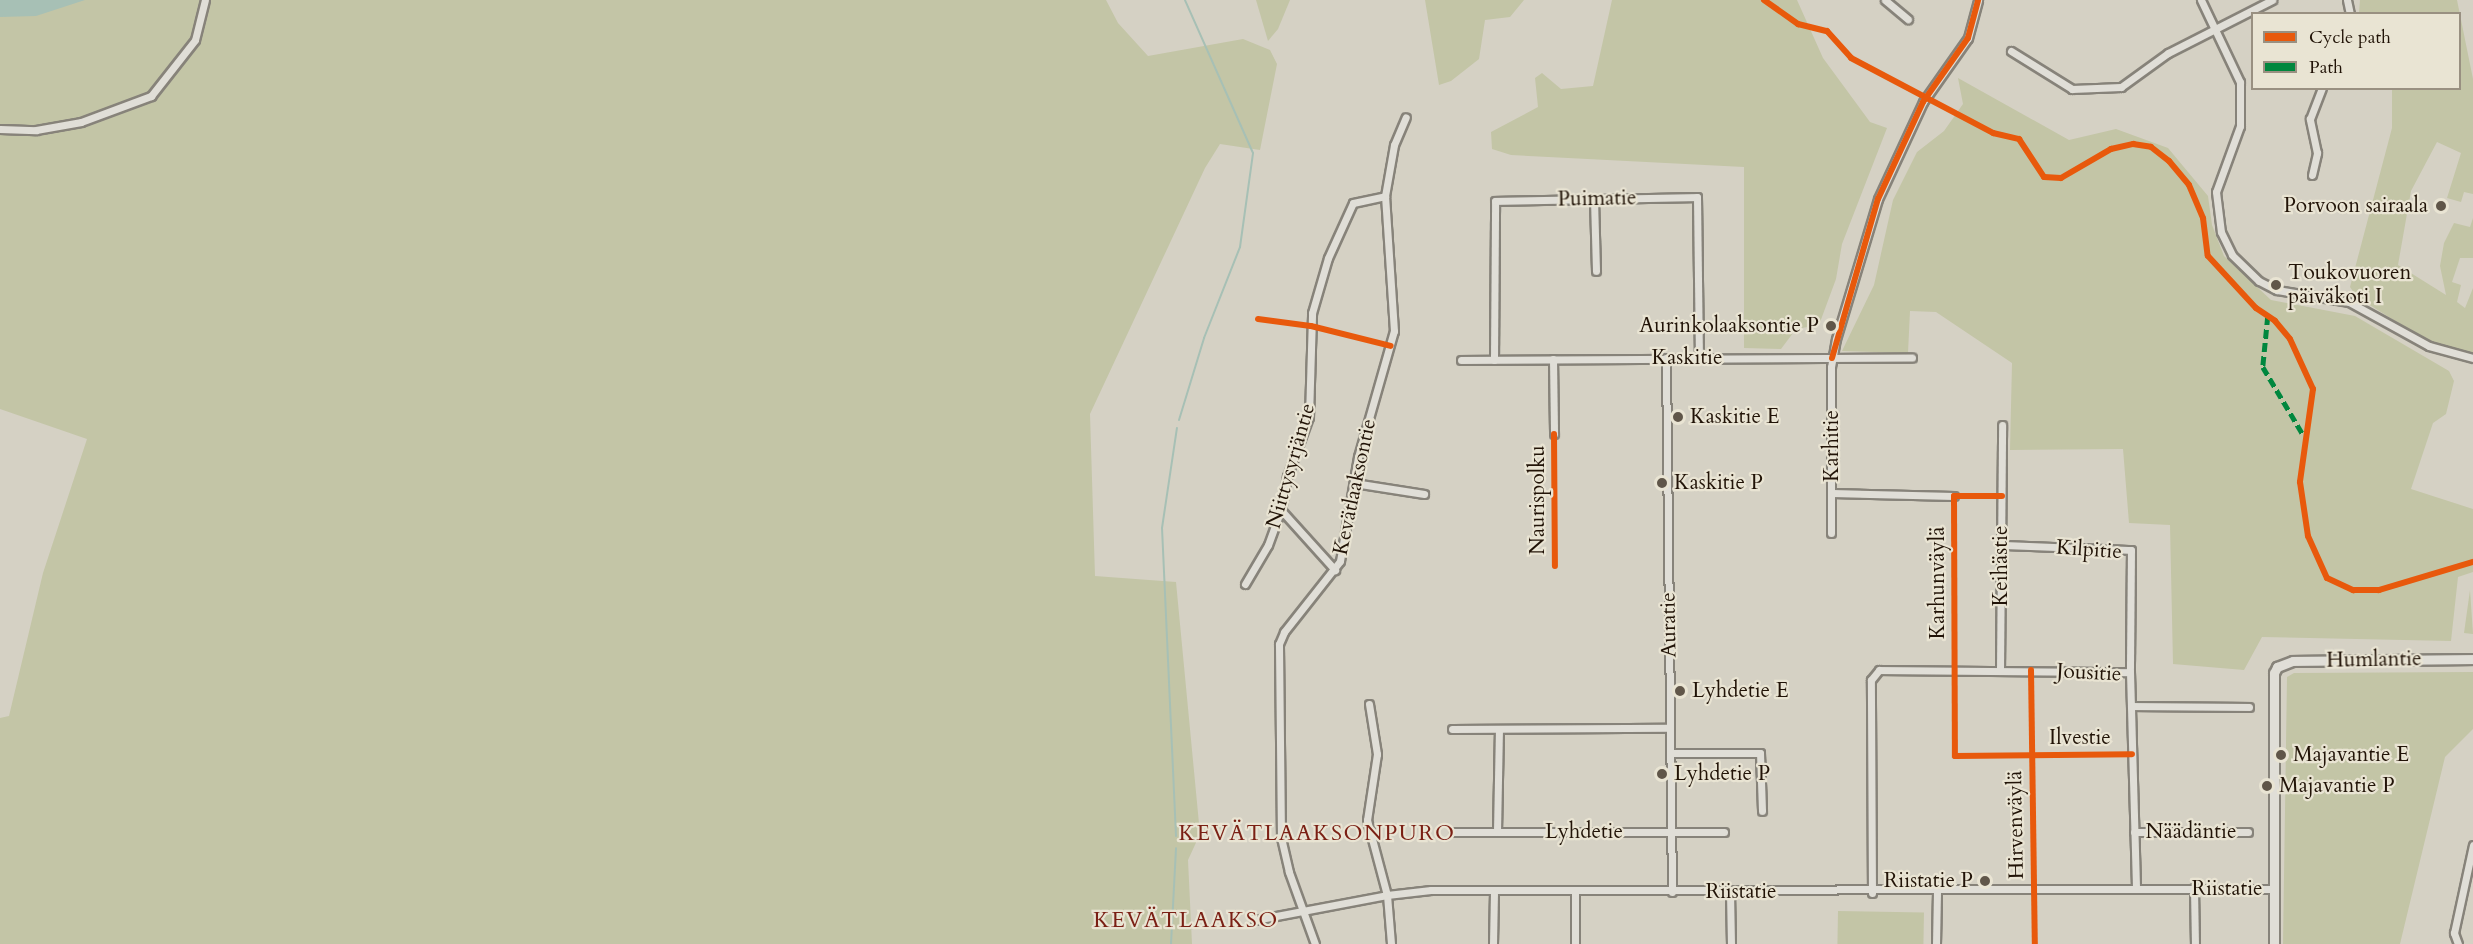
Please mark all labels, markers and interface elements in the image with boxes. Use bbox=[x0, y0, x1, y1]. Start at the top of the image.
legend bbox=[2251, 12, 2461, 90]
text: Cycle path bbox=[2309, 25, 2391, 50]
text: Path bbox=[2309, 55, 2343, 80]
street label: Puimatie bbox=[1557, 186, 1637, 212]
place label: Porvoon sairaala bbox=[2283, 193, 2428, 219]
marker: Porvoon sairaala bbox=[2432, 197, 2450, 215]
place label: Toukovuoren päiväkoti I bbox=[2288, 260, 2411, 310]
marker: Toukovuoren päiväkoti I bbox=[2269, 278, 2283, 292]
place label: Aurinkolaaksontie P bbox=[1639, 313, 1819, 339]
marker: Aurinkolaaksontie P bbox=[1824, 319, 1838, 333]
street label: Kaskitie bbox=[1652, 345, 1722, 371]
street label: Niittysyrjäntie bbox=[1261, 401, 1321, 531]
place label: Kaskitie E bbox=[1690, 404, 1780, 430]
marker: Kaskitie E bbox=[1671, 410, 1685, 424]
street label: Karhitie bbox=[1819, 410, 1845, 482]
street label: Kevätlaaksontie bbox=[1328, 417, 1382, 557]
street label: Naurispolku bbox=[1525, 445, 1551, 555]
place label: Kaskitie P bbox=[1674, 470, 1763, 496]
marker: Kaskitie P bbox=[1655, 476, 1669, 490]
street label: Keihästie bbox=[1988, 526, 2014, 606]
street label: Karhunväylä bbox=[1925, 527, 1951, 639]
street label: Kilpitie bbox=[2055, 535, 2123, 565]
street label: Auratie bbox=[1656, 592, 1682, 658]
street label: Humlantie bbox=[2326, 647, 2422, 673]
street label: Jousitie bbox=[2056, 659, 2122, 687]
place label: Lyhdetie E bbox=[1692, 678, 1789, 704]
marker: Lyhdetie E bbox=[1673, 684, 1687, 698]
street label: Ilvestie bbox=[2049, 725, 2111, 751]
place label: Majavantie E bbox=[2293, 742, 2409, 768]
marker: Majavantie E bbox=[2274, 748, 2288, 762]
place label: Lyhdetie P bbox=[1674, 761, 1770, 787]
marker: Lyhdetie P bbox=[1655, 767, 1669, 781]
street label: Hirvenväylä bbox=[2002, 770, 2030, 880]
place label: Majavantie P bbox=[2279, 773, 2395, 799]
marker: Majavantie P bbox=[2260, 779, 2274, 793]
street label: Lyhdetie bbox=[1545, 819, 1623, 845]
street label: Näädäntie bbox=[2146, 819, 2236, 845]
district label: KEVÄTLAAKSONPURO bbox=[1179, 821, 1455, 847]
place label: Riistatie P bbox=[1884, 868, 1973, 894]
marker: Riistatie P bbox=[1978, 874, 1992, 888]
street label: Riistatie bbox=[2191, 876, 2263, 902]
street label: Riistatie bbox=[1705, 879, 1777, 905]
district label: KEVÄTLAAKSO bbox=[1093, 908, 1279, 934]

